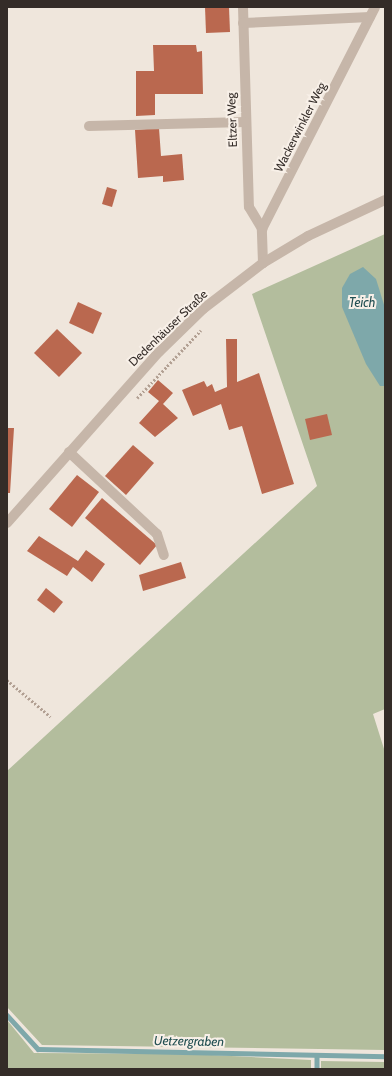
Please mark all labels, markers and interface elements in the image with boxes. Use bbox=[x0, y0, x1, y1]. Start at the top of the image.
street label: Wackerwinkler Weg bbox=[271, 80, 329, 174]
street label: Eltzer Weg bbox=[224, 92, 240, 148]
street label: Dedenhäuser Straße bbox=[126, 287, 210, 369]
water label: Teich bbox=[349, 294, 375, 310]
water label: Uetzergraben bbox=[154, 1033, 224, 1049]

